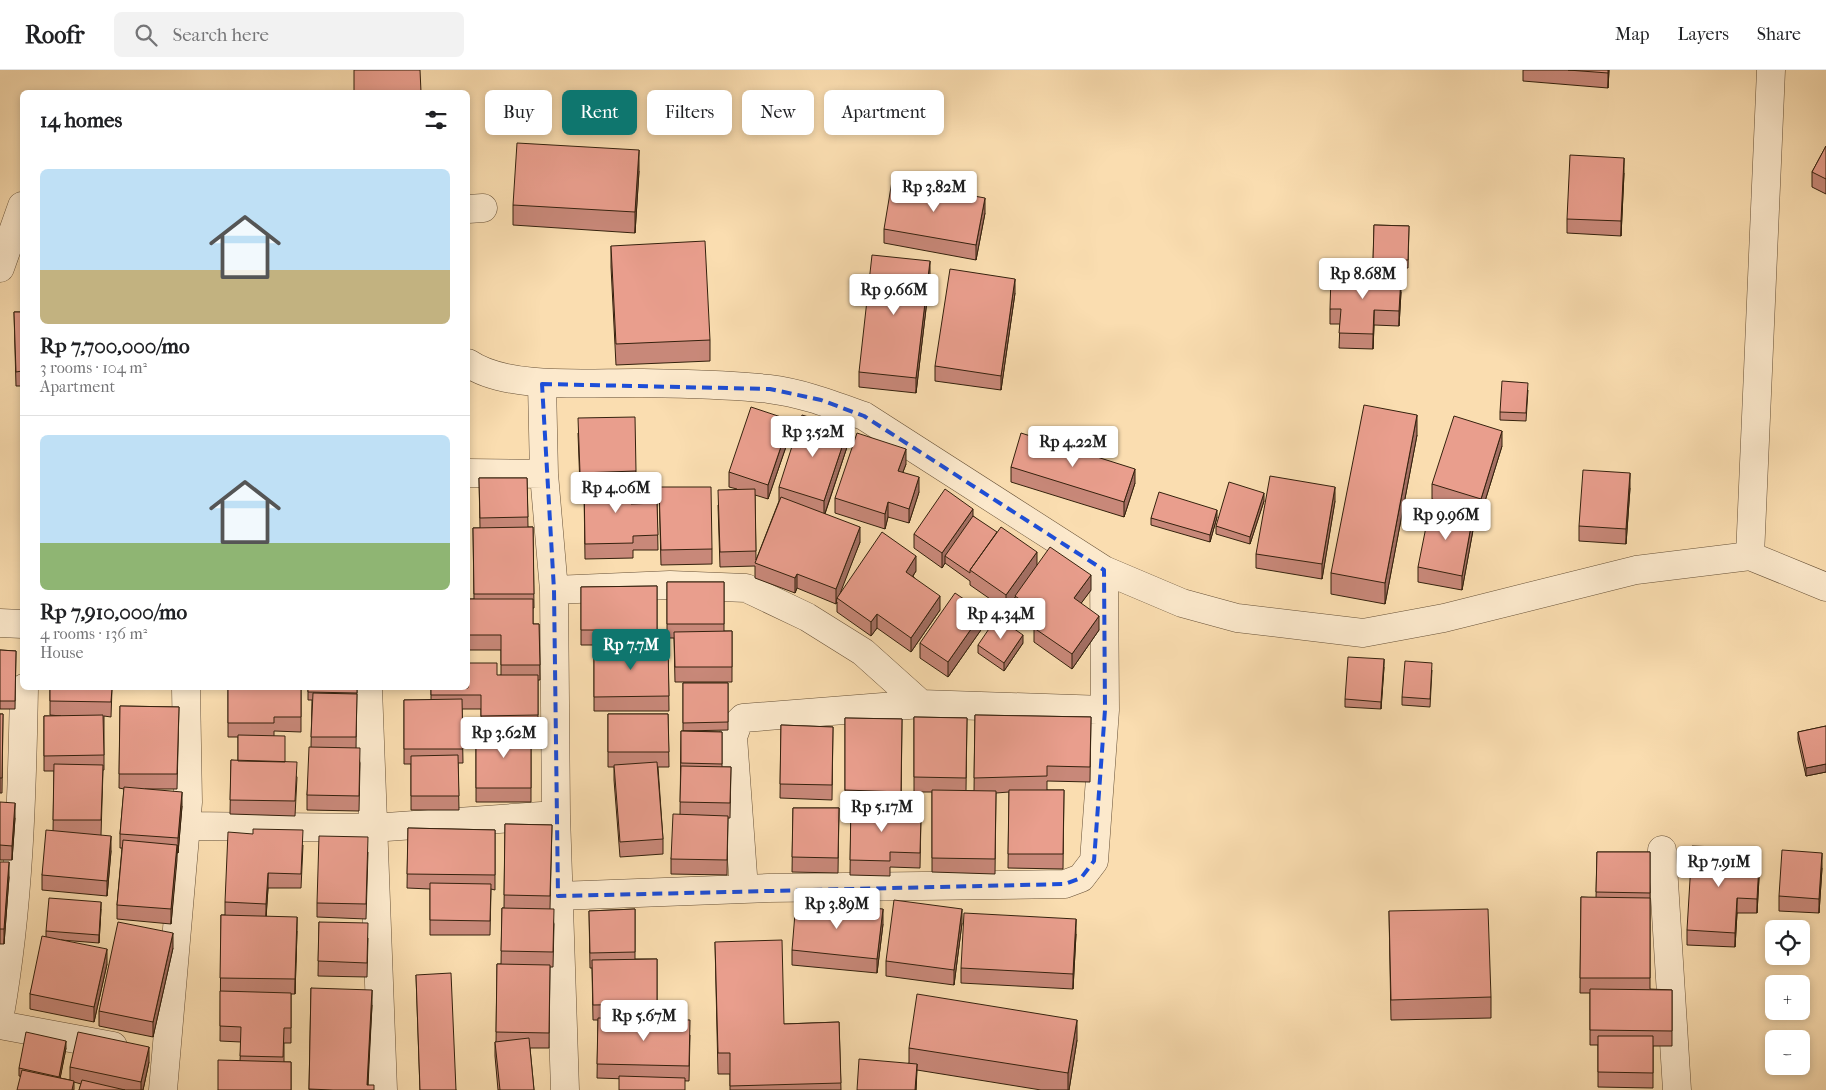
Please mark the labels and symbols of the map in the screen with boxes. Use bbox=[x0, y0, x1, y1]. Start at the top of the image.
pin: Rp 3.82M bbox=[882, 170, 986, 213]
pin: Rp 8.68M bbox=[1311, 258, 1415, 300]
pin: Rp 9.66M bbox=[842, 274, 946, 316]
pin: Rp 3.52M bbox=[761, 416, 865, 458]
pin: Rp 4.22M bbox=[1021, 426, 1125, 468]
pin: Rp 4.06M bbox=[564, 472, 668, 514]
pin: Rp 9.96M bbox=[1394, 498, 1498, 541]
pin: Rp 4.34M bbox=[949, 598, 1053, 640]
pin: Rp 7.7M bbox=[585, 628, 677, 671]
pin: Rp 3.62M bbox=[452, 716, 556, 759]
pin: Rp 5.17M bbox=[830, 790, 934, 833]
pin: Rp 7.91M bbox=[1667, 846, 1771, 888]
pin: Rp 3.89M bbox=[785, 888, 889, 930]
pin: Rp 5.67M bbox=[592, 1000, 696, 1042]

